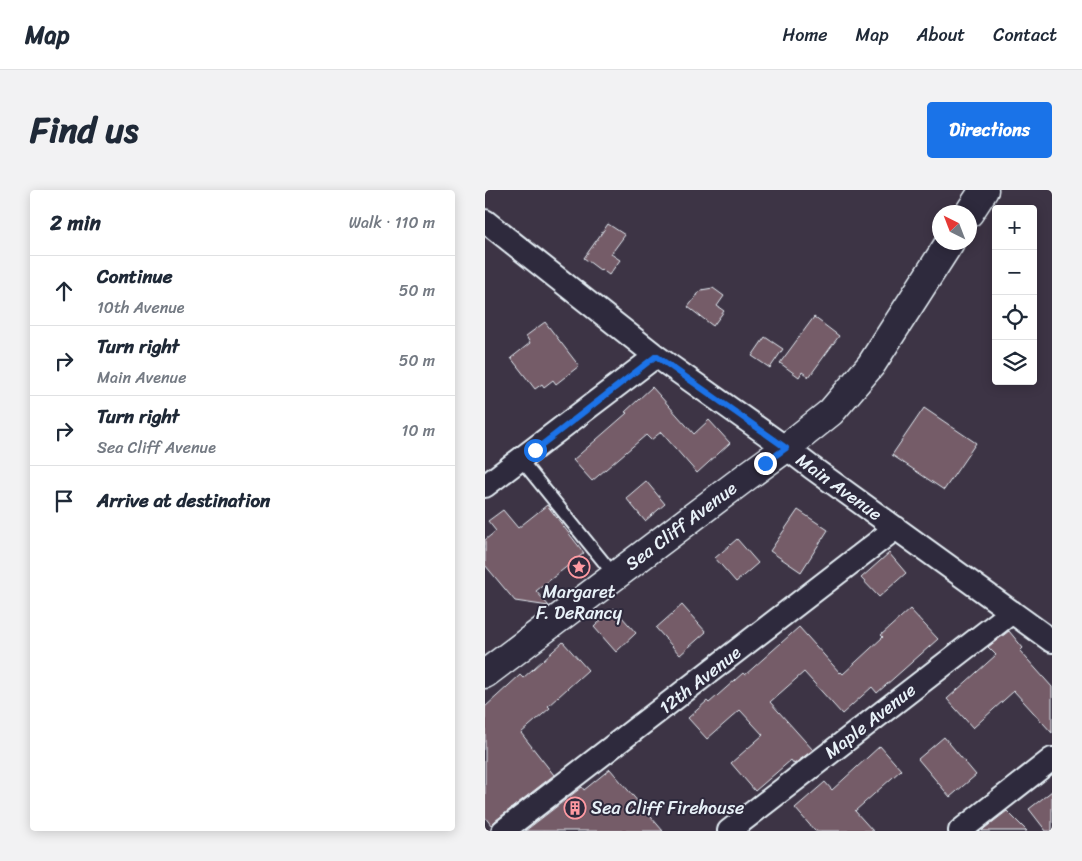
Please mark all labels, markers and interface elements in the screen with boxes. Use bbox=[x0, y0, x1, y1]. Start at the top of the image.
text: Map bbox=[25, 14, 69, 56]
text: Home bbox=[783, 19, 828, 51]
text: Map bbox=[856, 19, 889, 51]
text: About bbox=[917, 19, 965, 51]
text: Contact bbox=[993, 19, 1057, 51]
text: Find us bbox=[30, 99, 138, 161]
button: Directions bbox=[927, 102, 1052, 158]
text: 2 min bbox=[50, 204, 101, 242]
north arrow bbox=[932, 205, 977, 250]
map controls bbox=[992, 205, 1037, 385]
button: + bbox=[992, 205, 1037, 250]
text: Walk · 110 m bbox=[349, 208, 435, 237]
button: − bbox=[992, 250, 1037, 295]
text: Continue bbox=[97, 260, 173, 293]
text: 50 m bbox=[399, 276, 435, 305]
icon: ahead bbox=[50, 277, 78, 305]
text: 10th Avenue bbox=[97, 293, 185, 322]
button: locate bbox=[992, 295, 1037, 340]
text: Turn right bbox=[97, 330, 179, 363]
button: layers bbox=[992, 340, 1037, 385]
text: 50 m bbox=[399, 346, 435, 375]
icon: right bbox=[50, 347, 78, 375]
text: Main Avenue bbox=[97, 363, 186, 392]
text: Turn right bbox=[97, 400, 179, 433]
text: 10 m bbox=[402, 416, 435, 445]
icon: right bbox=[50, 417, 78, 445]
text: Sea Cliff Avenue bbox=[97, 433, 216, 462]
route start bbox=[524, 439, 547, 462]
street label: Main Avenue bbox=[789, 444, 889, 530]
route end bbox=[754, 452, 777, 475]
street label: Sea Cliff Avenue bbox=[618, 473, 744, 579]
text: Arrive at destination bbox=[97, 484, 270, 517]
icon: arrive bbox=[50, 487, 78, 515]
place icon: Margaret F. DeRancy bbox=[567, 555, 591, 579]
place label: Margaret F. DeRancy bbox=[536, 576, 623, 629]
street label: 12th Avenue bbox=[652, 637, 749, 723]
street label: Maple Avenue bbox=[817, 675, 923, 767]
place label: Sea Cliff Firehouse bbox=[591, 792, 744, 824]
building icon: Sea Cliff Firehouse bbox=[563, 796, 587, 820]

